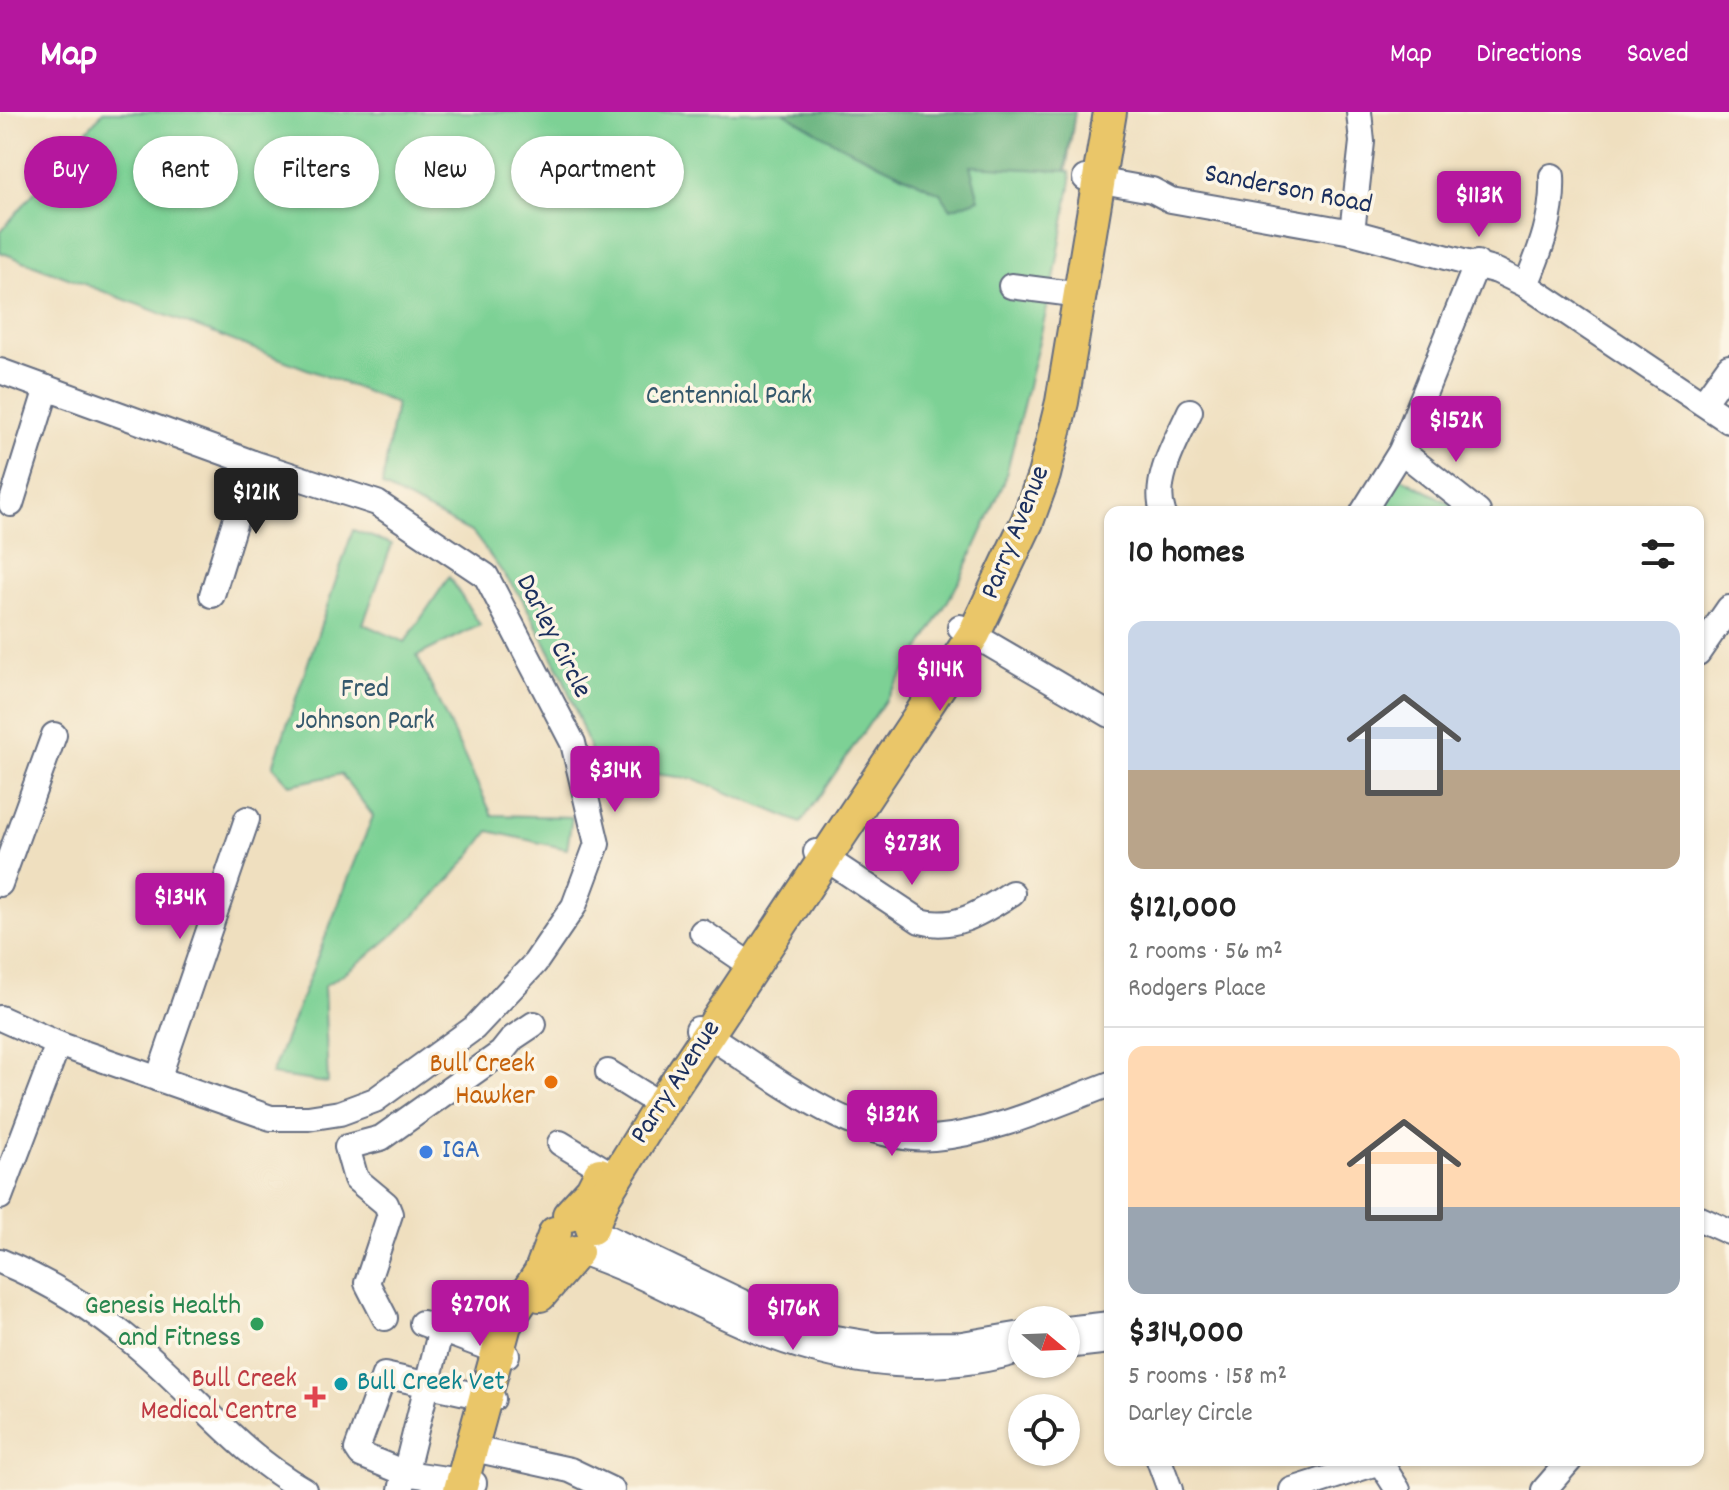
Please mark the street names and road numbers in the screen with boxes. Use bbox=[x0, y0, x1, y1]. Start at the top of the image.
street label: Sanderson Road bbox=[1201, 155, 1375, 227]
street label: Parry Avenue bbox=[972, 460, 1062, 606]
street label: Darley Circle bbox=[504, 568, 600, 706]
street label: Parry Avenue bbox=[622, 1013, 732, 1153]

